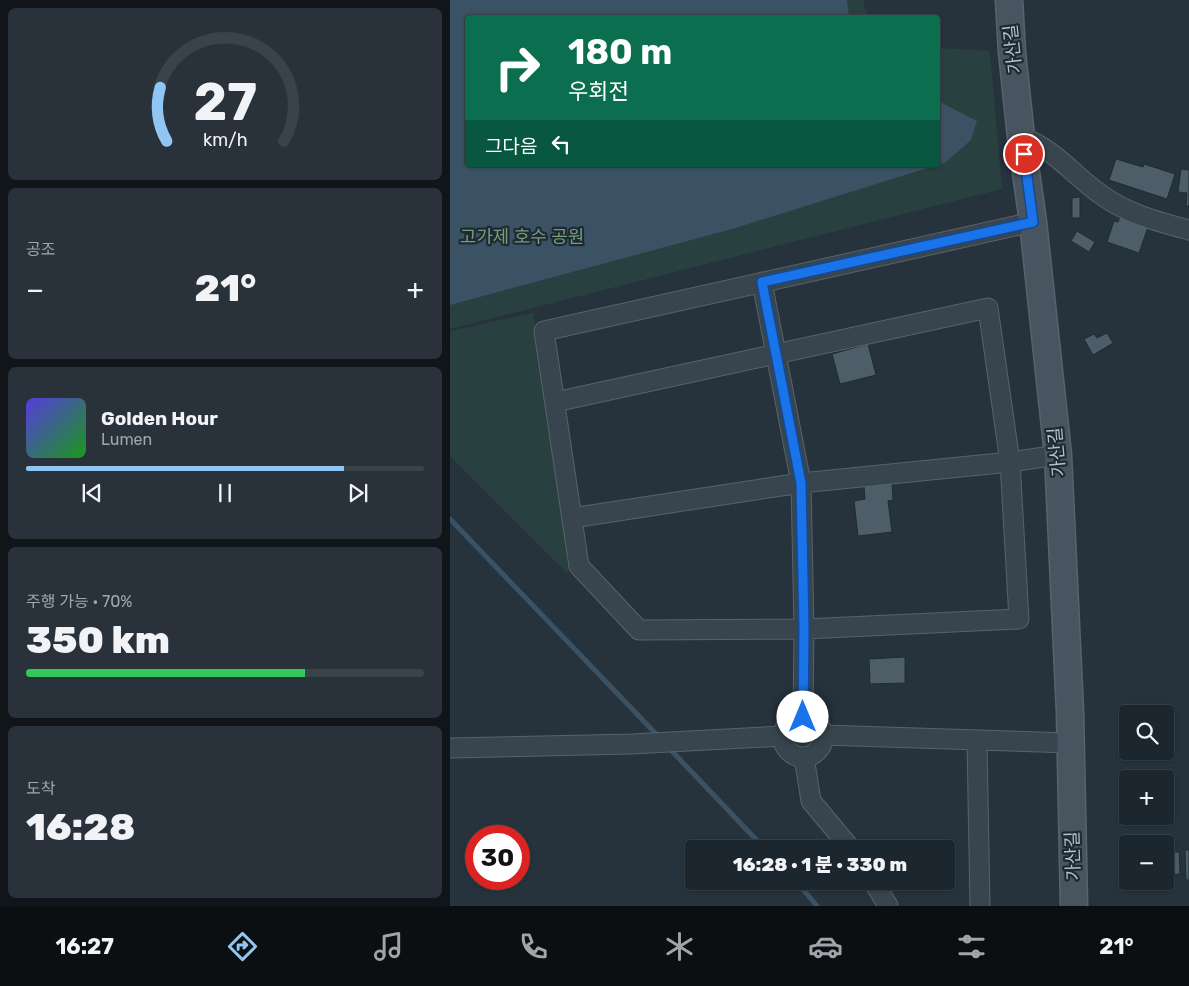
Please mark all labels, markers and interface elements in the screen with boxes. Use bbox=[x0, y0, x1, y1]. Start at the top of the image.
street label: 가산길 bbox=[999, 23, 1027, 75]
text: 180 m bbox=[568, 31, 672, 73]
icon: right bbox=[485, 35, 550, 100]
text: 27 bbox=[193, 71, 257, 133]
text: 우회전 bbox=[568, 78, 629, 105]
text: km/h bbox=[203, 129, 247, 150]
icon: left bbox=[547, 130, 575, 158]
pin bbox=[1003, 133, 1045, 175]
text: 그다음 bbox=[485, 135, 537, 158]
icon: arrive bbox=[1010, 140, 1038, 168]
park label: 고가제 호수 공원 bbox=[460, 226, 584, 248]
text: 공조 bbox=[26, 240, 55, 259]
text: 21° bbox=[195, 265, 256, 311]
text: − bbox=[26, 273, 44, 306]
text: + bbox=[407, 273, 424, 306]
text: Golden Hour bbox=[101, 407, 218, 430]
street label: 가산길 bbox=[1044, 426, 1070, 478]
text: Lumen bbox=[101, 430, 152, 449]
icon: previous bbox=[78, 479, 106, 507]
icon: pause bbox=[211, 479, 239, 507]
icon: next bbox=[344, 479, 372, 507]
text: 주행 가능 · 70% bbox=[26, 592, 132, 611]
text: 350 km bbox=[26, 617, 170, 663]
position arrow bbox=[776, 690, 828, 742]
map controls bbox=[1119, 705, 1174, 890]
button: search bbox=[1119, 705, 1174, 760]
button: + bbox=[1119, 770, 1174, 825]
text: 도착 bbox=[26, 779, 55, 798]
text: 16:28 bbox=[26, 804, 135, 850]
speed limit sign: 30 bbox=[465, 825, 530, 890]
street label: 가산길 bbox=[1061, 831, 1085, 881]
button: − bbox=[1119, 835, 1174, 890]
text: 16:28 · 1 분 · 330 m bbox=[733, 853, 907, 876]
icon: directions bbox=[225, 929, 260, 964]
icon: music bbox=[371, 929, 406, 964]
icon: phone bbox=[516, 929, 551, 964]
icon: climate bbox=[662, 929, 697, 964]
icon: car bbox=[808, 929, 843, 964]
icon: filters bbox=[954, 929, 989, 964]
text: 16:27 bbox=[55, 933, 114, 960]
text: 21° bbox=[1099, 933, 1134, 960]

